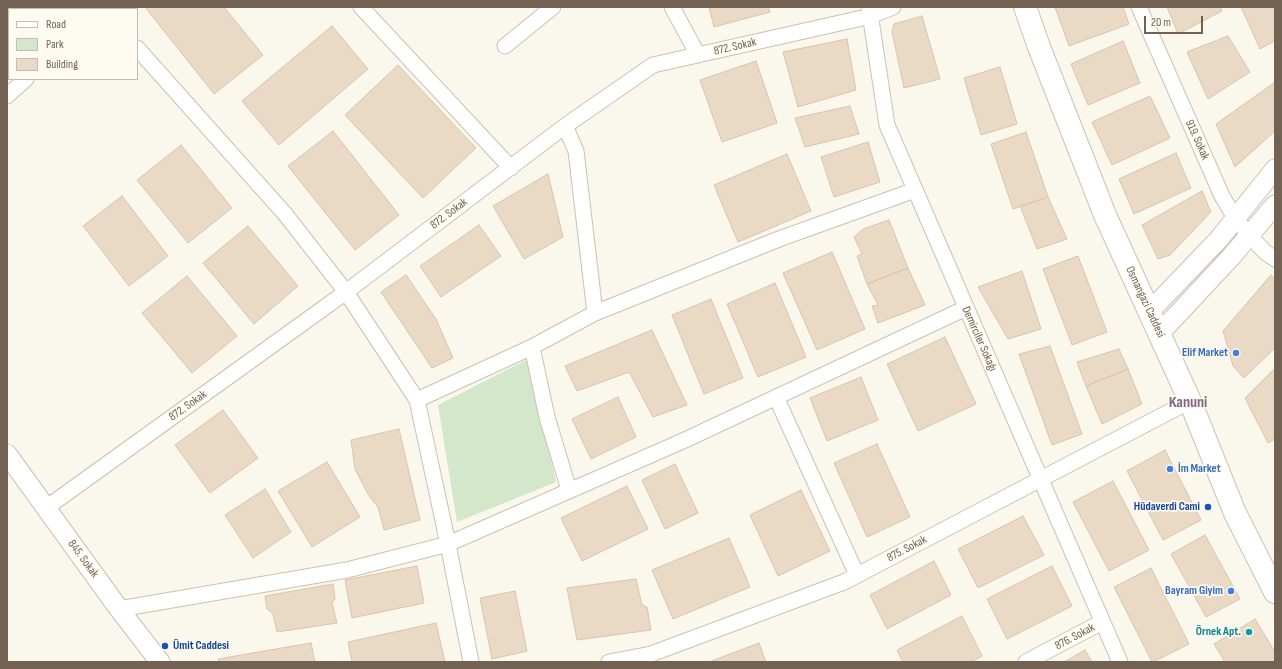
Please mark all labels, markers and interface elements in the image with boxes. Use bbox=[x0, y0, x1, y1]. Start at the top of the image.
legend bbox=[8, 8, 138, 80]
scale bar bbox=[1146, 8, 1205, 34]
text: 20 m bbox=[1151, 15, 1171, 30]
text: Road bbox=[46, 17, 66, 32]
street label: 872. Sokak bbox=[712, 35, 758, 59]
text: Park bbox=[46, 37, 64, 52]
text: Building bbox=[46, 57, 78, 72]
street label: 919. Sokak bbox=[1182, 118, 1212, 162]
street label: 872. Sokak bbox=[427, 195, 471, 233]
street label: Osmangazi Caddesi bbox=[1122, 264, 1168, 340]
street label: Demirciler Sokağı bbox=[958, 304, 1000, 374]
place label: Elif Market bbox=[1182, 346, 1228, 360]
marker: Elif Market bbox=[1231, 348, 1241, 358]
street label: 872. Sokak bbox=[166, 388, 210, 424]
district label: Kanuni bbox=[1169, 393, 1207, 413]
place label: İm Market bbox=[1178, 462, 1221, 476]
marker: İm Market bbox=[1165, 464, 1175, 474]
place label: Hüdaverdi Cami bbox=[1134, 500, 1200, 514]
marker: Hüdaverdi Cami bbox=[1203, 502, 1213, 512]
street label: 875. Sokak bbox=[885, 533, 929, 565]
street label: 845. Sokak bbox=[64, 537, 102, 581]
place label: Bayram Giyim bbox=[1165, 584, 1223, 598]
marker: Bayram Giyim bbox=[1226, 586, 1236, 596]
street label: 876. Sokak bbox=[1053, 621, 1097, 653]
place label: Örnek Apt. bbox=[1196, 625, 1241, 639]
marker: Örnek Apt. bbox=[1244, 627, 1254, 637]
place label: Ümit Caddesi bbox=[173, 639, 229, 653]
marker: Ümit Caddesi bbox=[160, 641, 170, 651]

